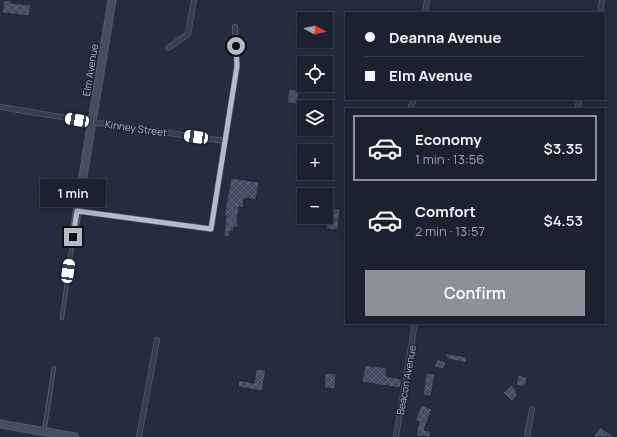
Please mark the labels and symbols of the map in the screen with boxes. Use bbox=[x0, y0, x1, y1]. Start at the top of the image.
north arrow bbox=[297, 12, 333, 48]
route start bbox=[227, 37, 245, 55]
street label: Elm Avenue bbox=[79, 43, 101, 97]
car bbox=[64, 112, 90, 128]
street label: Kinney Street bbox=[104, 117, 168, 139]
car bbox=[183, 129, 209, 145]
callout: 1 min bbox=[40, 179, 106, 207]
route end bbox=[64, 228, 82, 246]
car bbox=[60, 258, 76, 284]
street label: Beacon Avenue bbox=[393, 344, 419, 416]

